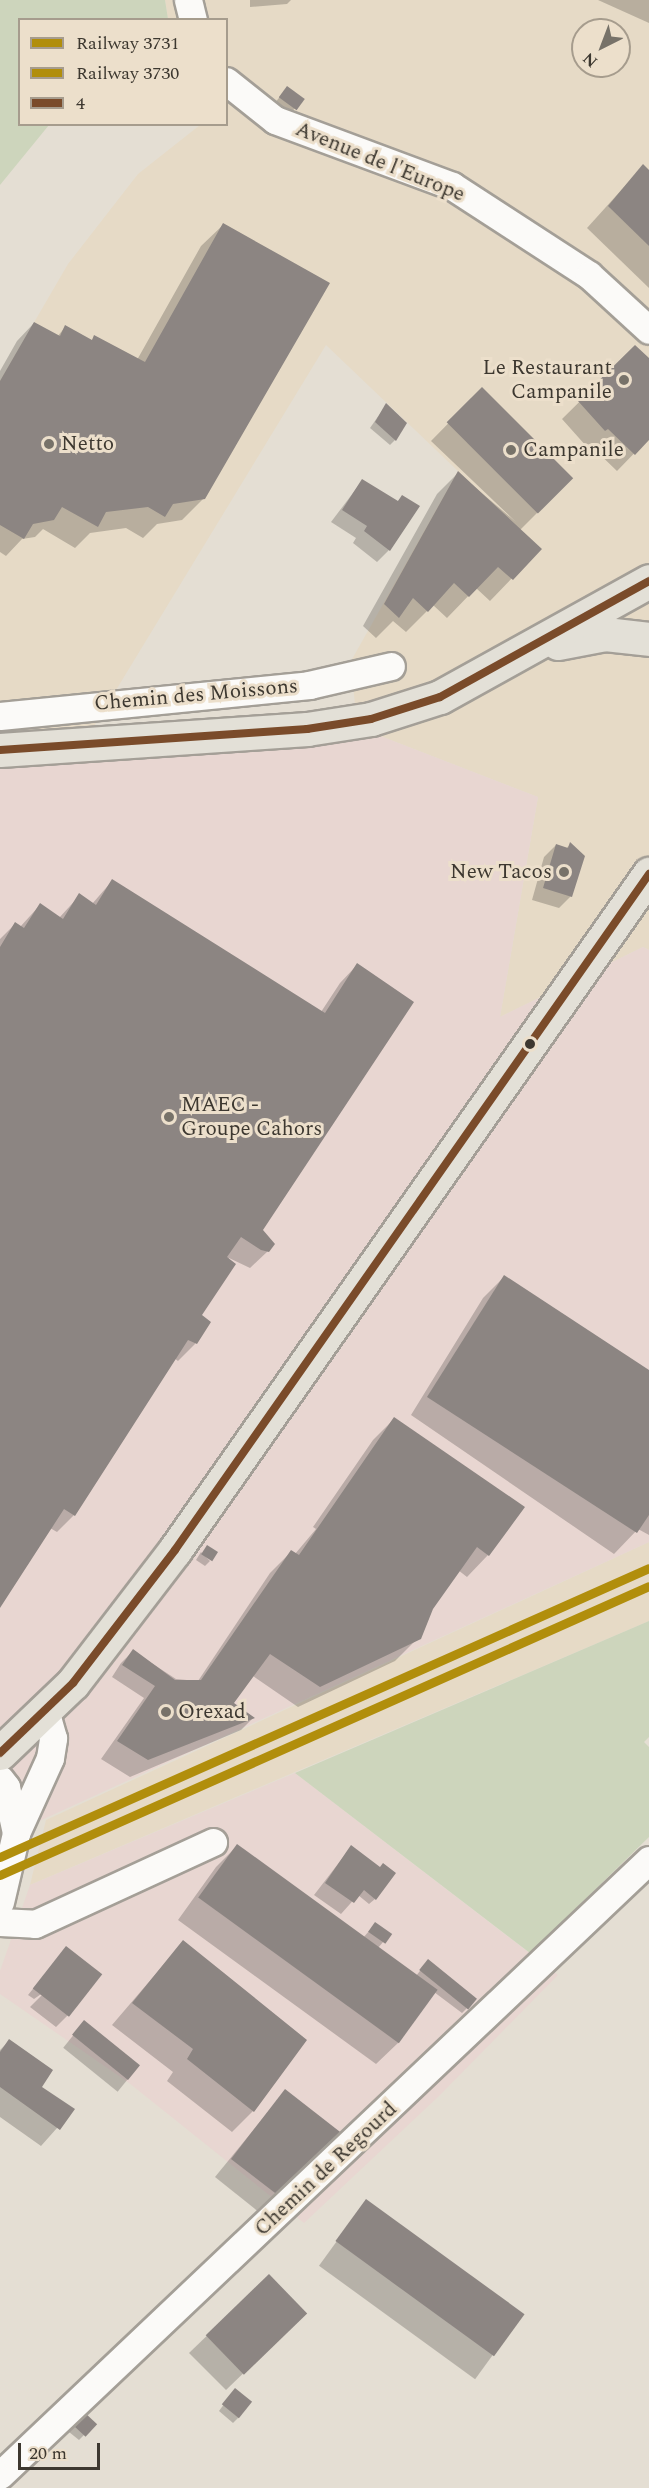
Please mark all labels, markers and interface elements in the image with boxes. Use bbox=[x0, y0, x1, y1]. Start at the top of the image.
legend bbox=[18, 18, 228, 126]
north arrow bbox=[571, 18, 631, 78]
text: Railway 3731 bbox=[76, 30, 179, 57]
text: N bbox=[577, 47, 603, 73]
text: Railway 3730 bbox=[76, 60, 179, 87]
text: 4 bbox=[76, 90, 85, 117]
street label: Avenue de l'Europe bbox=[292, 117, 468, 207]
place label: Le Restaurant Campanile bbox=[482, 355, 612, 405]
marker: Le Restaurant Campanile bbox=[617, 373, 631, 387]
place label: Netto bbox=[61, 431, 114, 457]
marker: Netto bbox=[42, 437, 56, 451]
place label: Campanile bbox=[523, 437, 624, 463]
marker: Campanile bbox=[504, 443, 518, 457]
street label: Chemin des Moissons bbox=[93, 674, 299, 716]
place label: New Tacos bbox=[450, 859, 552, 885]
marker: New Tacos bbox=[557, 865, 571, 879]
unlabelled marker bbox=[524, 1038, 536, 1050]
place label: MAEC - Groupe Cahors bbox=[181, 1092, 322, 1142]
marker: MAEC - Groupe Cahors bbox=[162, 1110, 176, 1124]
place label: Orexad bbox=[178, 1699, 246, 1725]
marker: Orexad bbox=[159, 1705, 173, 1719]
street label: Chemin de Regourd bbox=[250, 2097, 402, 2241]
scale bar bbox=[21, 2431, 104, 2469]
text: 20 m bbox=[29, 2440, 67, 2467]

